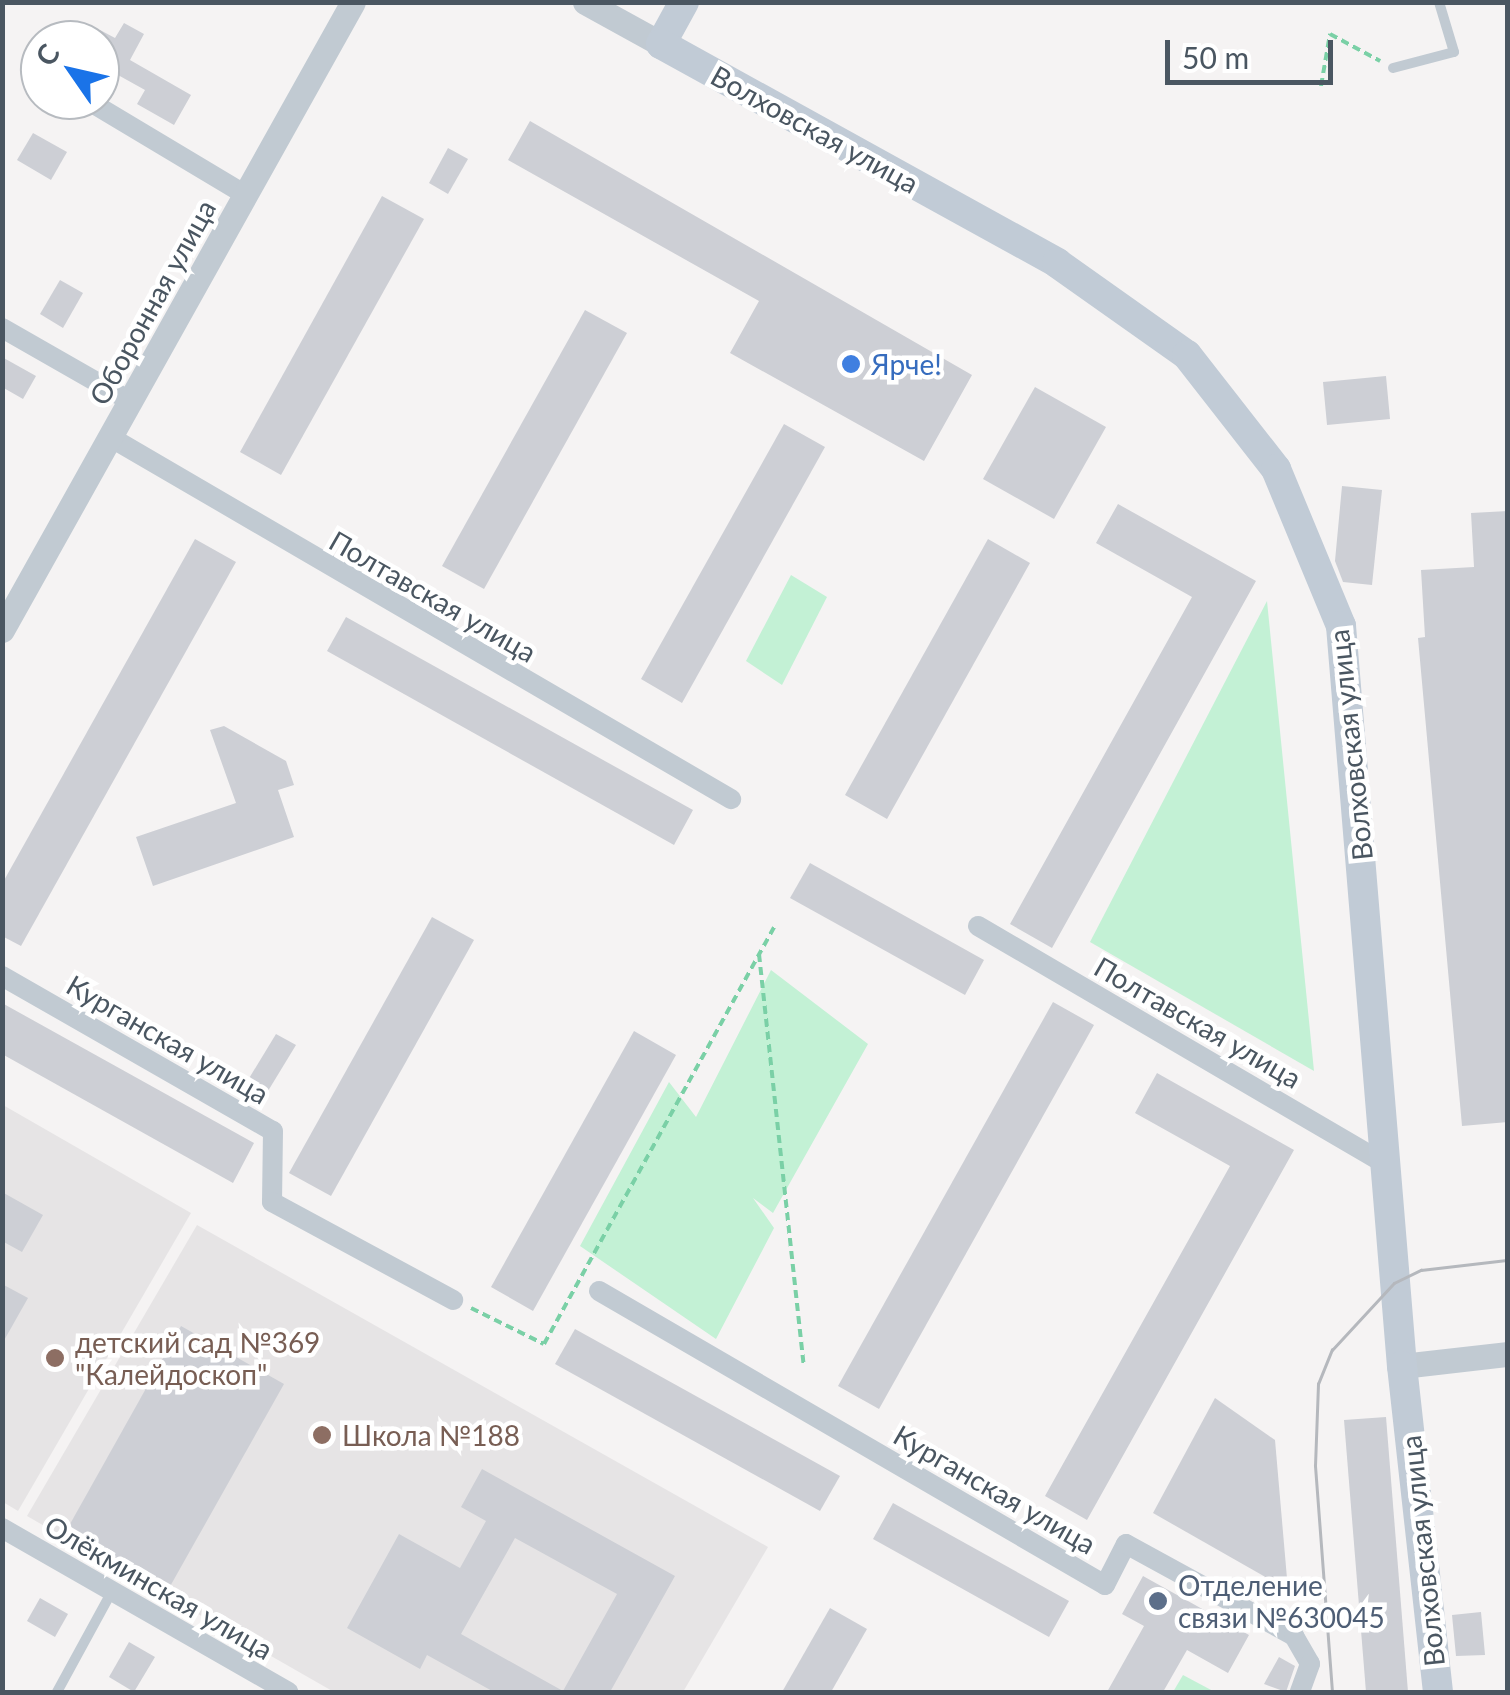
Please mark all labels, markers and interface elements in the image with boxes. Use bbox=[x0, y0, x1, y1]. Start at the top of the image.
north arrow bbox=[20, 20, 120, 120]
scale bar bbox=[1170, 20, 1338, 82]
text: С bbox=[28, 37, 66, 72]
text: 50 m bbox=[1182, 39, 1249, 75]
street label: Волховская улица bbox=[705, 58, 925, 200]
street label: Оборонная улица bbox=[82, 194, 222, 410]
place label: Ярче! bbox=[871, 347, 942, 381]
marker: Ярче! bbox=[840, 353, 862, 375]
street label: Полтавская улица bbox=[324, 523, 542, 669]
street label: Волховская улица bbox=[1321, 628, 1379, 862]
street label: Полтавская улица bbox=[1089, 949, 1307, 1095]
street label: Курганская улица bbox=[61, 968, 275, 1110]
place label: детский сад №369 "Калейдоскоп" bbox=[75, 1325, 320, 1391]
marker: детский сад №369 "Калейдоскоп" bbox=[44, 1347, 66, 1369]
place label: Школа №188 bbox=[342, 1418, 520, 1452]
street label: Курганская улица bbox=[888, 1418, 1102, 1560]
marker: Школа №188 bbox=[311, 1424, 333, 1446]
street label: Волховская улица bbox=[1393, 1434, 1451, 1668]
street label: Олёкминская улица bbox=[39, 1508, 279, 1666]
place label: Отделение связи №630045 bbox=[1178, 1568, 1385, 1634]
marker: Отделение связи №630045 bbox=[1147, 1590, 1169, 1612]

